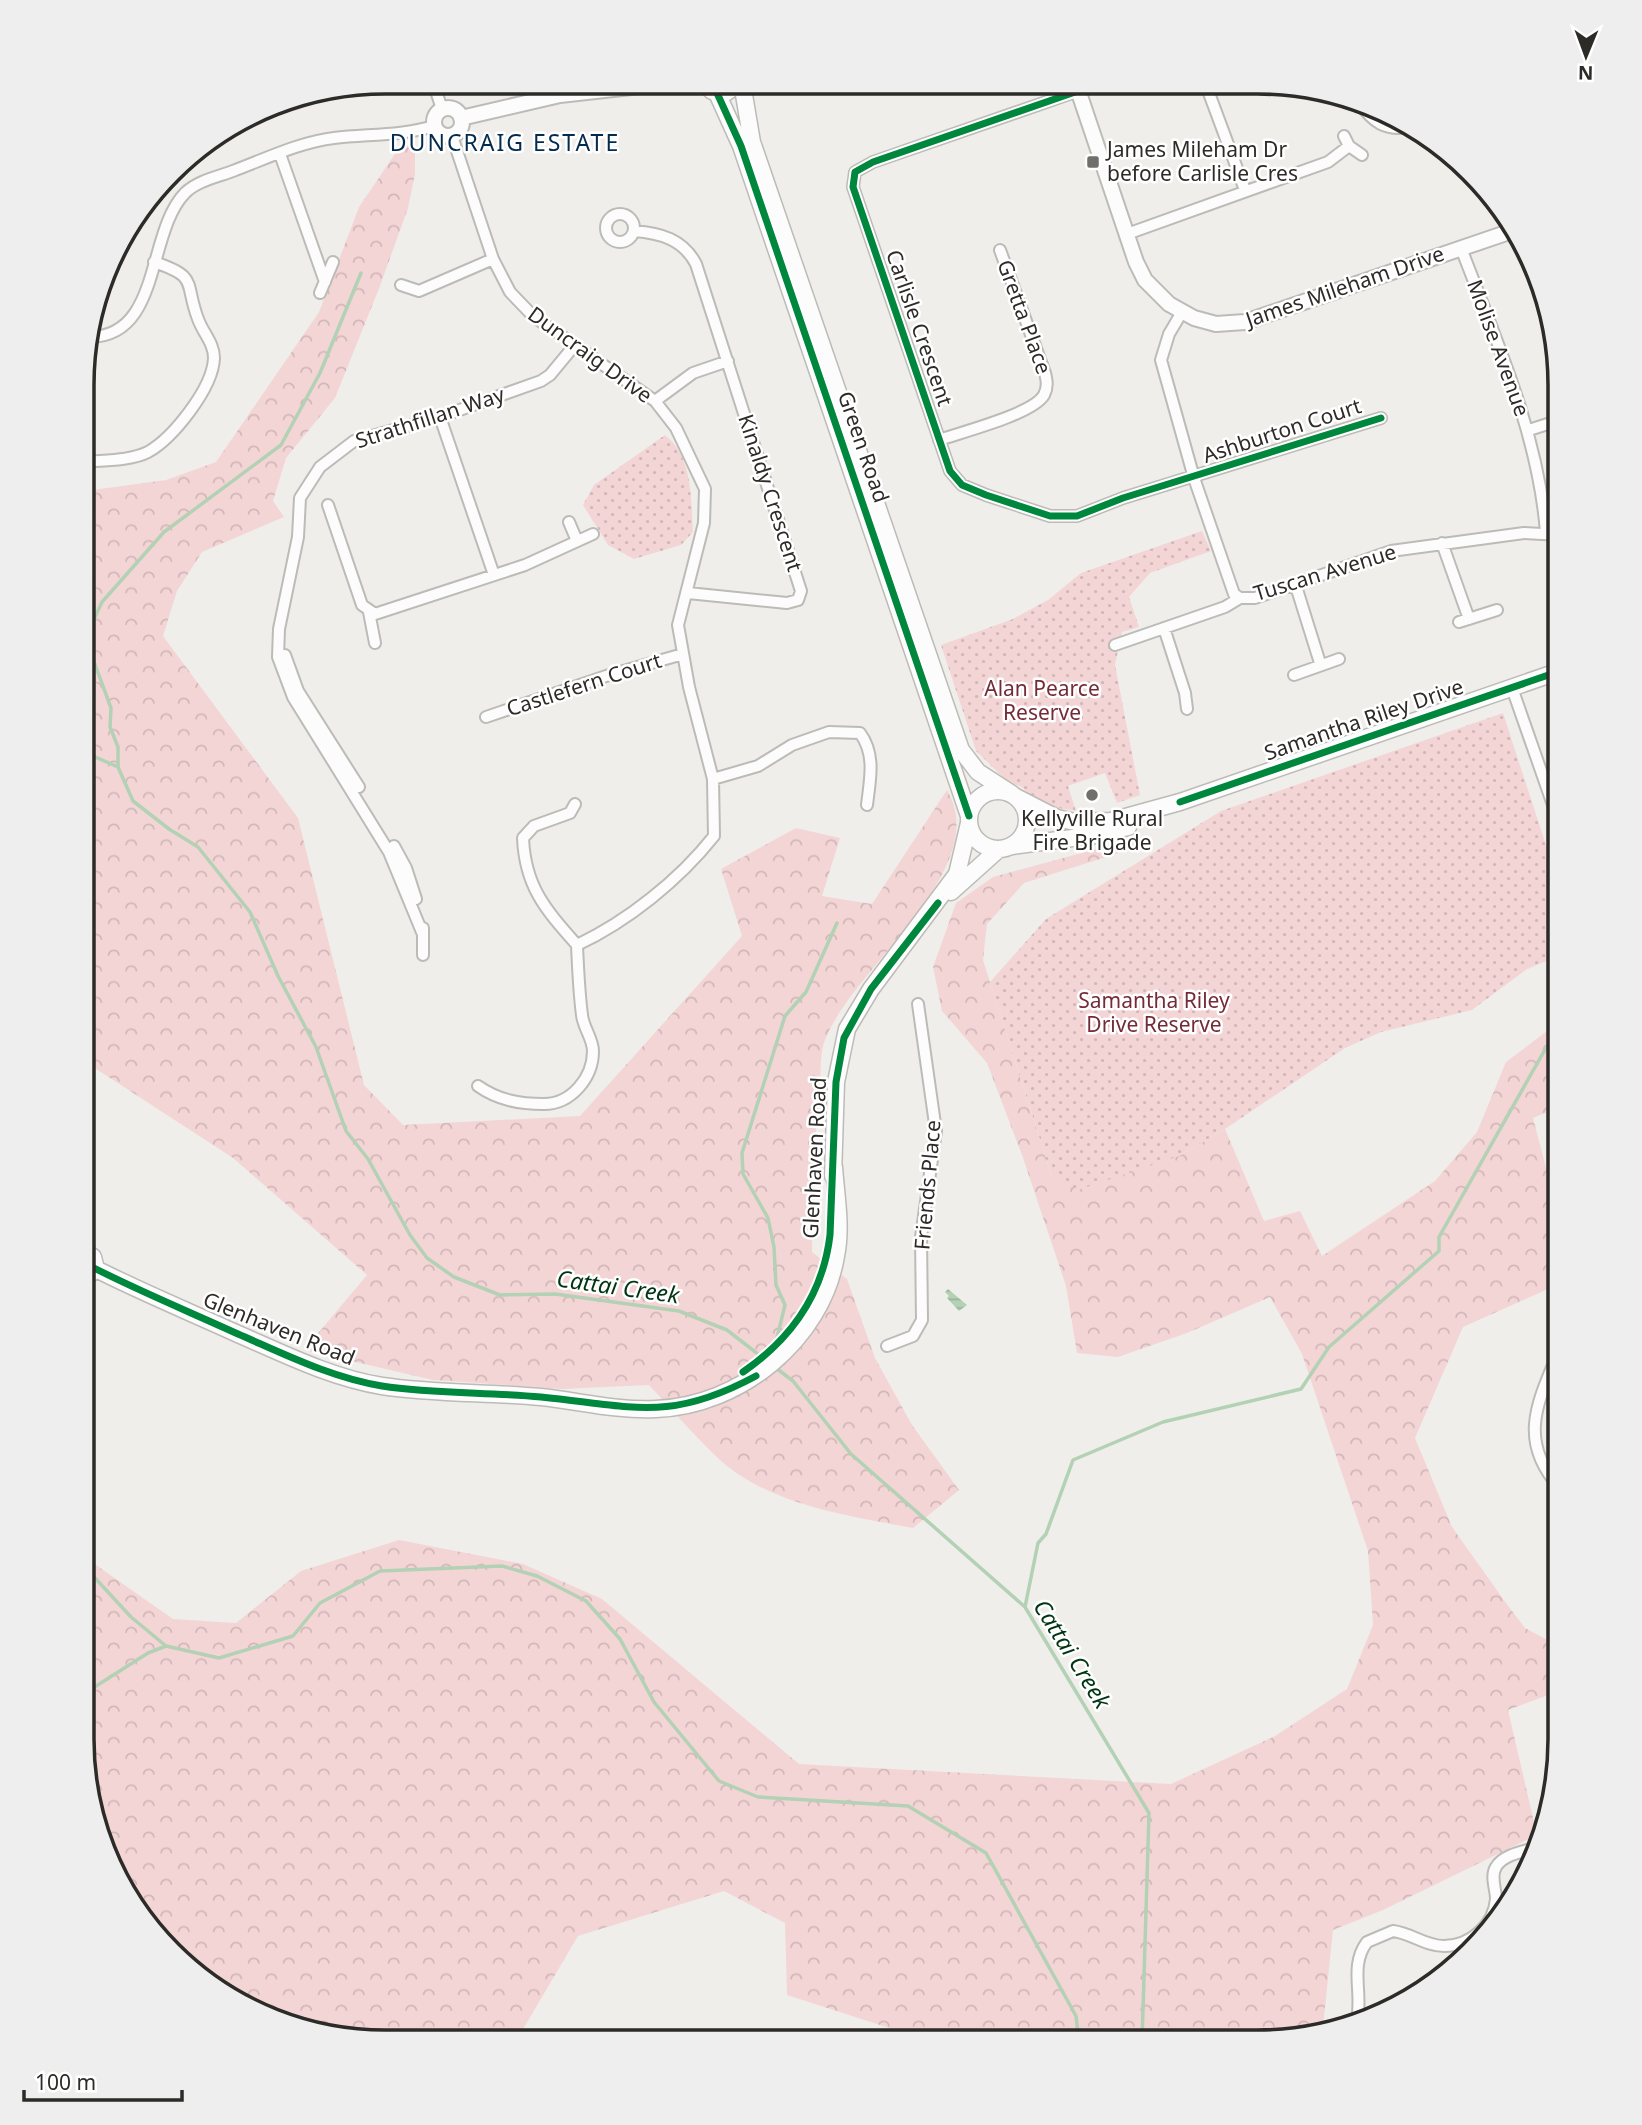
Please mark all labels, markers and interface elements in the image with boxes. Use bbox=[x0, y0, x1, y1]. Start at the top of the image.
north arrow bbox=[1551, 21, 1621, 91]
text: N bbox=[1578, 60, 1594, 86]
district label: DUNCRAIG ESTATE bbox=[390, 126, 620, 158]
place label: James Mileham Dr before Carlisle Cres bbox=[1105, 135, 1298, 187]
marker: James Mileham Dr before Carlisle Cres bbox=[1085, 154, 1101, 170]
street label: James Mileham Drive bbox=[1240, 239, 1448, 334]
street label: Carlisle Crescent bbox=[880, 246, 960, 410]
street label: Gretta Place bbox=[991, 256, 1059, 378]
street label: Molise Avenue bbox=[1461, 275, 1537, 420]
street label: Duncraig Drive bbox=[523, 300, 658, 409]
street label: Strathfillan Way bbox=[352, 380, 508, 454]
street label: Green Road bbox=[832, 387, 896, 506]
street label: Ashburton Court bbox=[1199, 391, 1365, 469]
street label: Kinaldy Crescent bbox=[732, 411, 810, 575]
street label: Tuscan Avenue bbox=[1250, 537, 1399, 607]
street label: Castlefern Court bbox=[503, 646, 665, 722]
street label: Samantha Riley Drive bbox=[1260, 672, 1467, 766]
park label: Alan Pearce Reserve bbox=[984, 674, 1100, 726]
marker: Kellyville Rural Fire Brigade bbox=[1084, 787, 1100, 803]
place label: Kellyville Rural Fire Brigade bbox=[1021, 804, 1163, 856]
park label: Samantha Riley Drive Reserve bbox=[1078, 986, 1230, 1038]
street label: Glenhaven Road bbox=[796, 1076, 832, 1239]
street label: Friends Place bbox=[907, 1119, 947, 1251]
water label: Cattai Creek bbox=[555, 1262, 683, 1311]
street label: Glenhaven Road bbox=[199, 1285, 360, 1371]
water label: Cattai Creek bbox=[1027, 1593, 1120, 1716]
scale bar bbox=[24, 2058, 182, 2102]
text: 100 m bbox=[35, 2068, 96, 2096]

